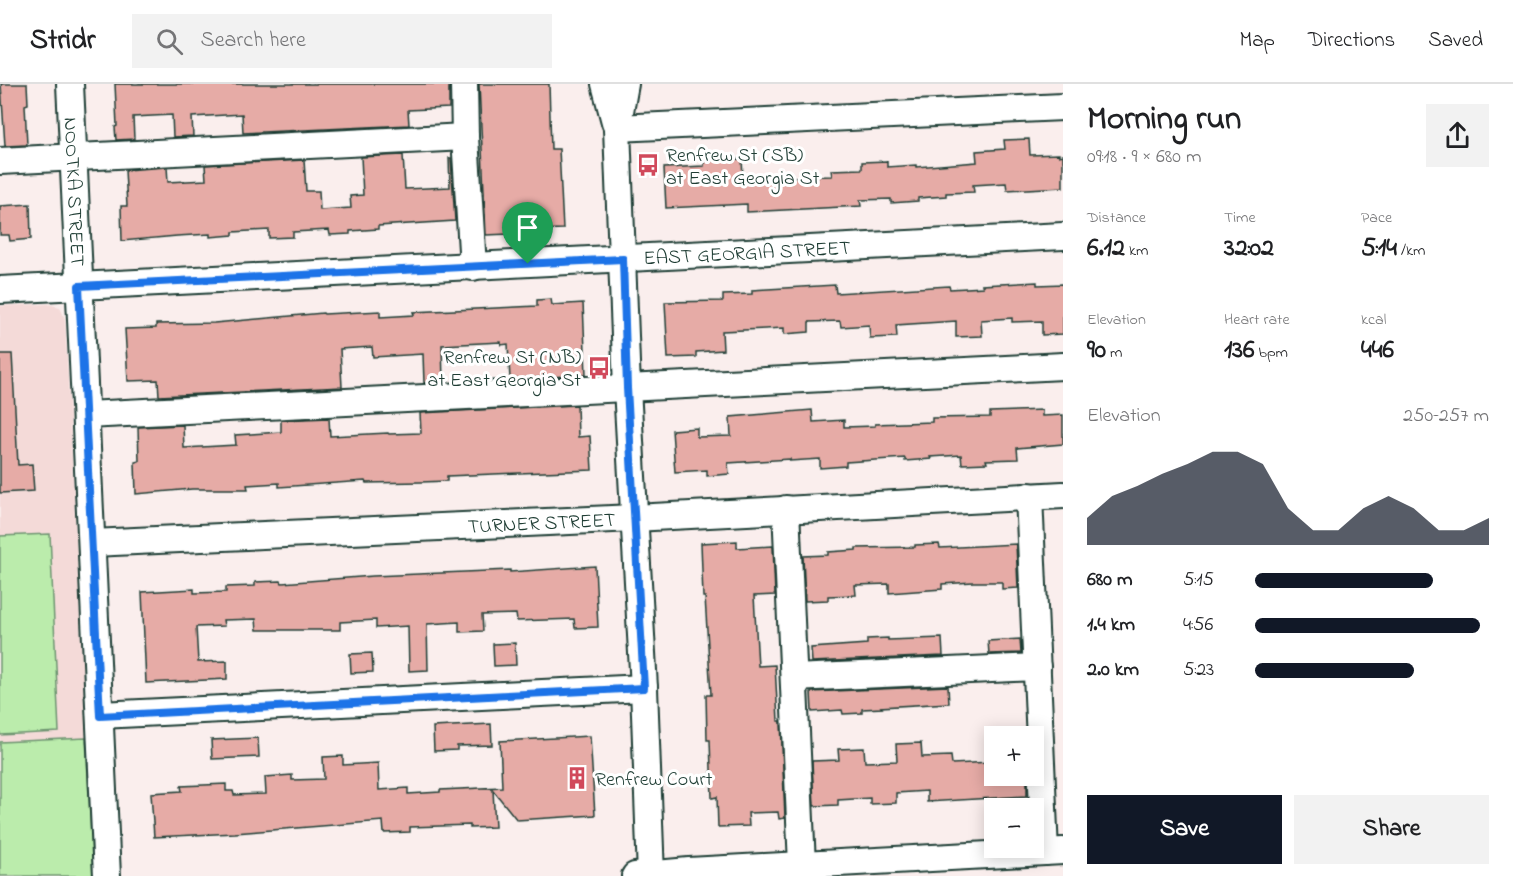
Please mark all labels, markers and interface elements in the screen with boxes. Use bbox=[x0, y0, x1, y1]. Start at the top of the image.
search box bbox=[132, 14, 552, 68]
text: Stridr bbox=[30, 21, 96, 62]
icon: search bbox=[153, 25, 186, 58]
text: Search here bbox=[201, 25, 306, 57]
text: Map bbox=[1239, 26, 1275, 56]
text: Directions bbox=[1308, 26, 1395, 56]
text: Saved bbox=[1428, 26, 1483, 56]
text: Morning run bbox=[1087, 96, 1241, 144]
button: share bbox=[1426, 104, 1489, 167]
street label: NOOTKA STREET bbox=[55, 117, 91, 267]
place label: Renfrew St (SB) at East Georgia St bbox=[666, 142, 820, 195]
text: 09:18 · 9 × 680 m bbox=[1087, 143, 1201, 172]
bus stop icon: Renfrew St (SB) at East Georgia St bbox=[635, 152, 661, 178]
pin bbox=[502, 202, 553, 264]
text: Distance bbox=[1087, 206, 1146, 230]
text: Time bbox=[1224, 206, 1256, 230]
text: Pace bbox=[1361, 206, 1392, 230]
icon: arrive bbox=[511, 211, 544, 244]
text: 6.12 bbox=[1087, 230, 1125, 268]
text: 32:02 bbox=[1224, 230, 1274, 268]
text: 5:14 bbox=[1361, 230, 1397, 268]
street label: EAST GEORGIA STREET bbox=[643, 235, 851, 274]
text: km bbox=[1125, 239, 1148, 263]
text: /km bbox=[1397, 239, 1425, 263]
text: Elevation bbox=[1087, 308, 1146, 332]
text: Heart rate bbox=[1224, 308, 1290, 332]
text: kcal bbox=[1361, 308, 1386, 332]
text: 90 bbox=[1087, 332, 1106, 370]
text: 136 bbox=[1224, 332, 1254, 370]
text: 446 bbox=[1361, 332, 1394, 370]
text: m bbox=[1106, 341, 1122, 365]
text: bpm bbox=[1254, 341, 1288, 365]
place label: Renfrew St (NB) at East Georgia St bbox=[428, 344, 581, 397]
bus stop icon: Renfrew St (NB) at East Georgia St bbox=[586, 355, 612, 381]
text: Elevation bbox=[1087, 402, 1161, 431]
text: 250–257 m bbox=[1403, 402, 1489, 431]
street label: TURNER STREET bbox=[467, 507, 616, 543]
text: 680 m bbox=[1087, 566, 1132, 595]
text: 5:15 bbox=[1183, 566, 1214, 595]
text: 1.4 km bbox=[1087, 611, 1135, 640]
text: 4:56 bbox=[1183, 611, 1213, 640]
text: 2.0 km bbox=[1087, 656, 1139, 685]
text: 5:23 bbox=[1183, 656, 1214, 685]
map controls bbox=[984, 726, 1044, 858]
button: + bbox=[984, 726, 1044, 786]
building icon: Renfrew Court bbox=[564, 765, 590, 791]
place label: Renfrew Court bbox=[595, 766, 713, 795]
button: Save bbox=[1087, 795, 1282, 864]
button: Share bbox=[1294, 795, 1489, 864]
button: − bbox=[984, 798, 1044, 858]

